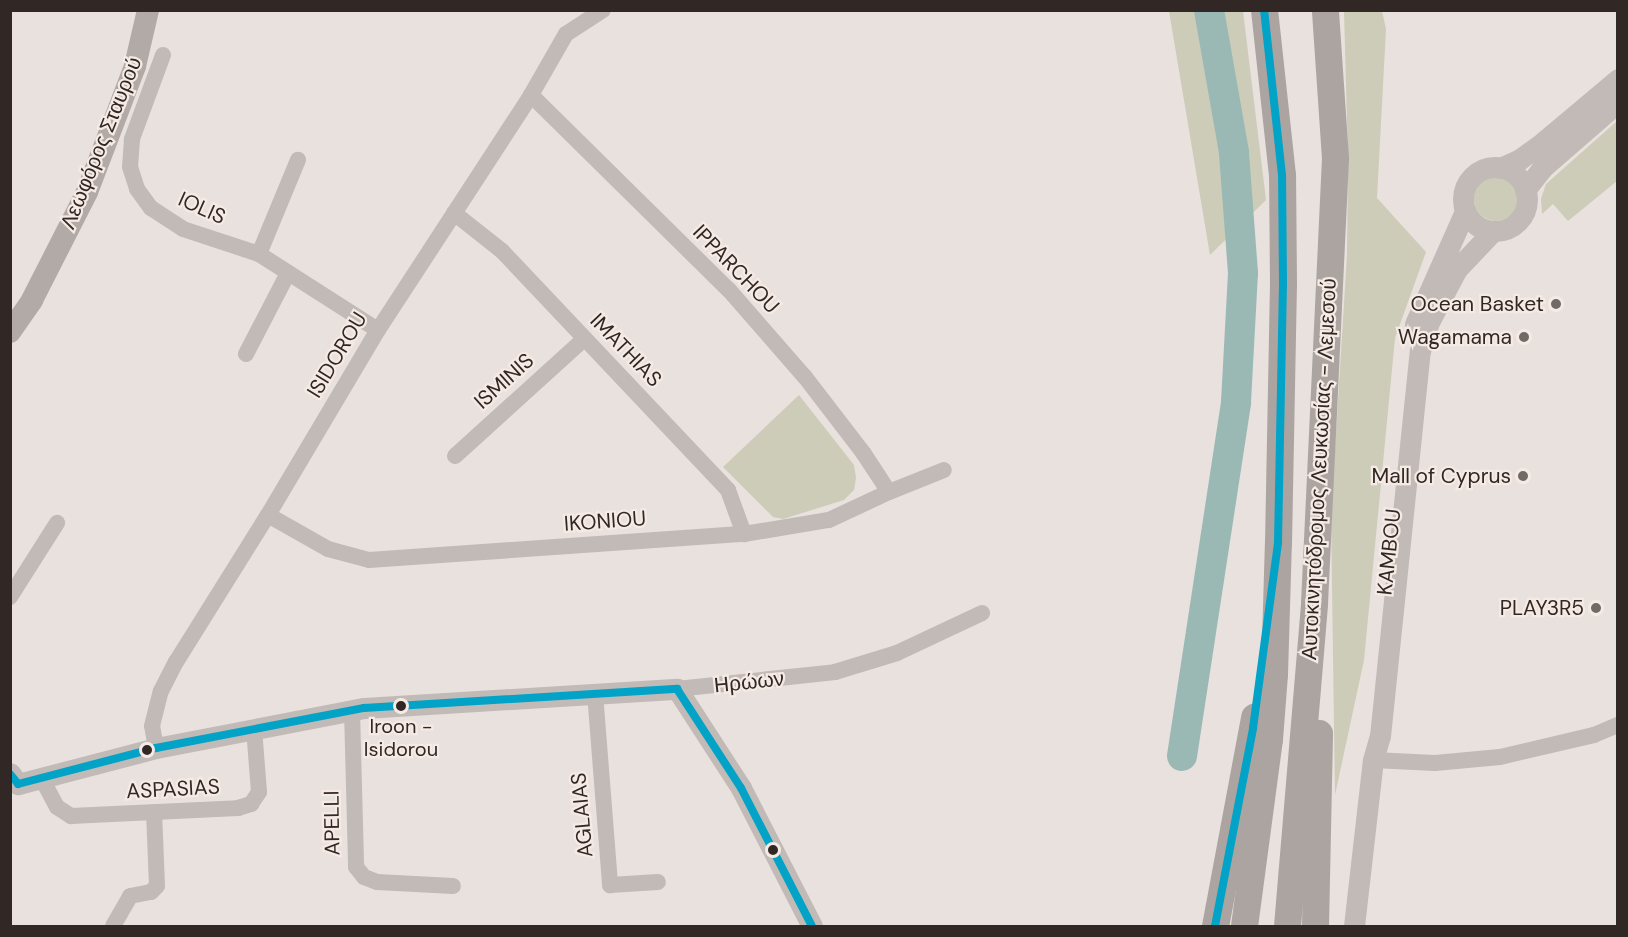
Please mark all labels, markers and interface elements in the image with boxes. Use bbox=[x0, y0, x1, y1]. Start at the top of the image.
street label: Λεωφόρος Σταυρού bbox=[55, 53, 147, 233]
street label: IOLIS bbox=[174, 186, 230, 230]
street label: IPPARCHOU bbox=[688, 220, 784, 318]
street label: Αυτοκινητόδρομος Λευκωσίας - Λεμεσού bbox=[1296, 278, 1342, 660]
place label: Ocean Basket bbox=[1410, 291, 1544, 317]
marker: Ocean Basket bbox=[1549, 297, 1563, 311]
street label: ISIDOROU bbox=[302, 308, 372, 402]
street label: IMATHIAS bbox=[585, 308, 667, 392]
place label: Wagamama bbox=[1398, 324, 1512, 350]
marker: Wagamama bbox=[1517, 330, 1531, 344]
street label: ISMINIS bbox=[469, 348, 539, 414]
place label: Mall of Cyprus bbox=[1372, 463, 1511, 489]
marker: Mall of Cyprus bbox=[1516, 469, 1530, 483]
street label: IKONIOU bbox=[563, 506, 647, 536]
street label: KAMBOU bbox=[1372, 508, 1406, 596]
place label: PLAY3R5 bbox=[1500, 595, 1584, 621]
marker: PLAY3R5 bbox=[1589, 601, 1603, 615]
street label: Ηρώων bbox=[713, 666, 785, 698]
marker: Iroon - Isidorou bbox=[395, 700, 407, 712]
place label: Iroon - Isidorou bbox=[364, 715, 438, 762]
unlabelled marker bbox=[141, 744, 153, 756]
street label: AGLAIAS bbox=[566, 772, 598, 858]
street label: ASPASIAS bbox=[126, 774, 220, 804]
street label: APELLI bbox=[319, 790, 345, 856]
unlabelled marker bbox=[767, 844, 779, 856]

